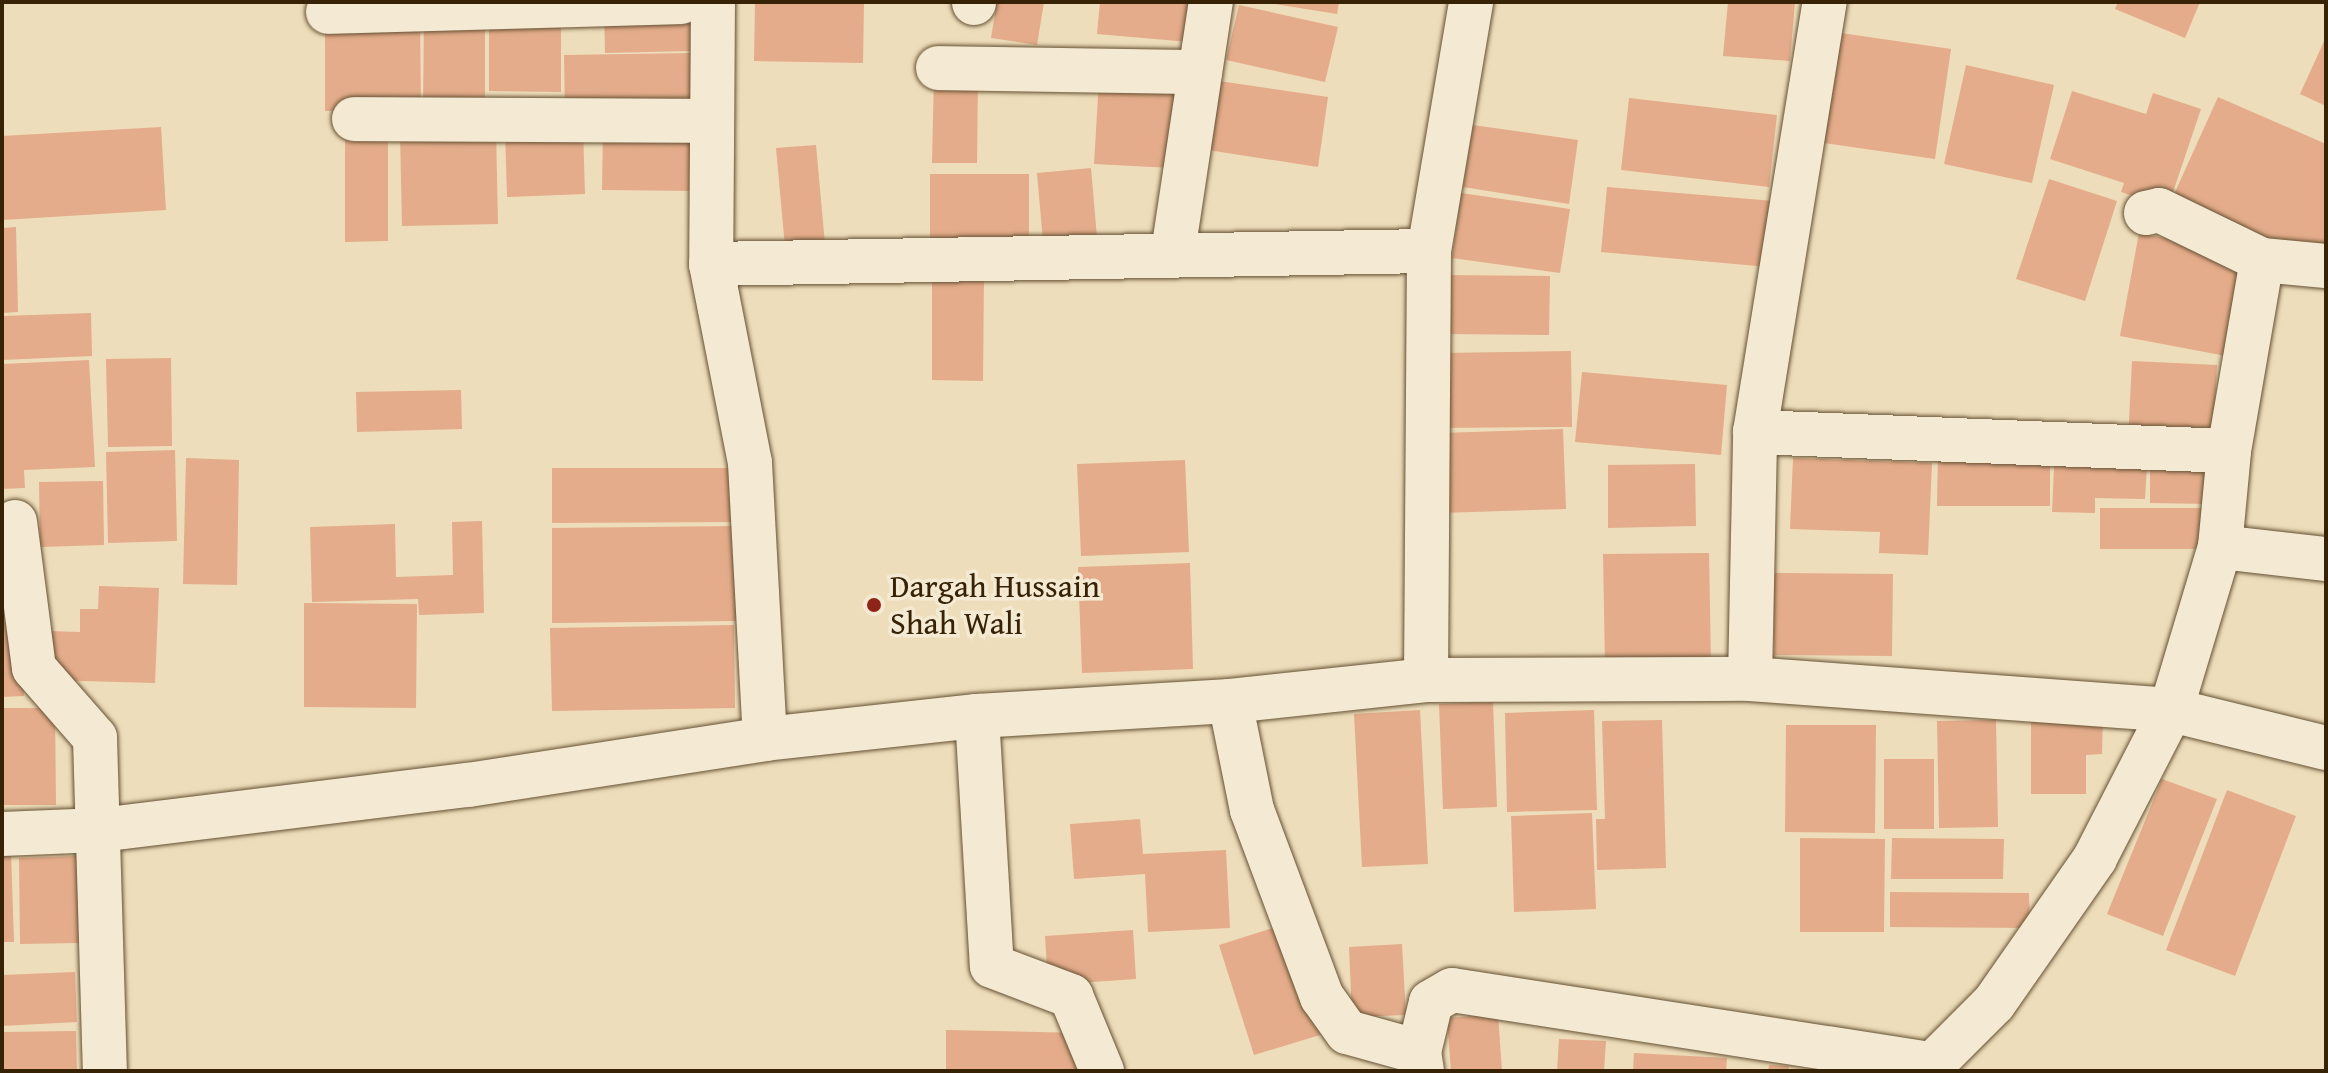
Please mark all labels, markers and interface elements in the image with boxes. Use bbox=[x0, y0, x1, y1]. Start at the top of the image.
place label: Dargah Hussain Shah Wali bbox=[890, 568, 1100, 643]
marker: Dargah Hussain Shah Wali bbox=[865, 596, 883, 614]

